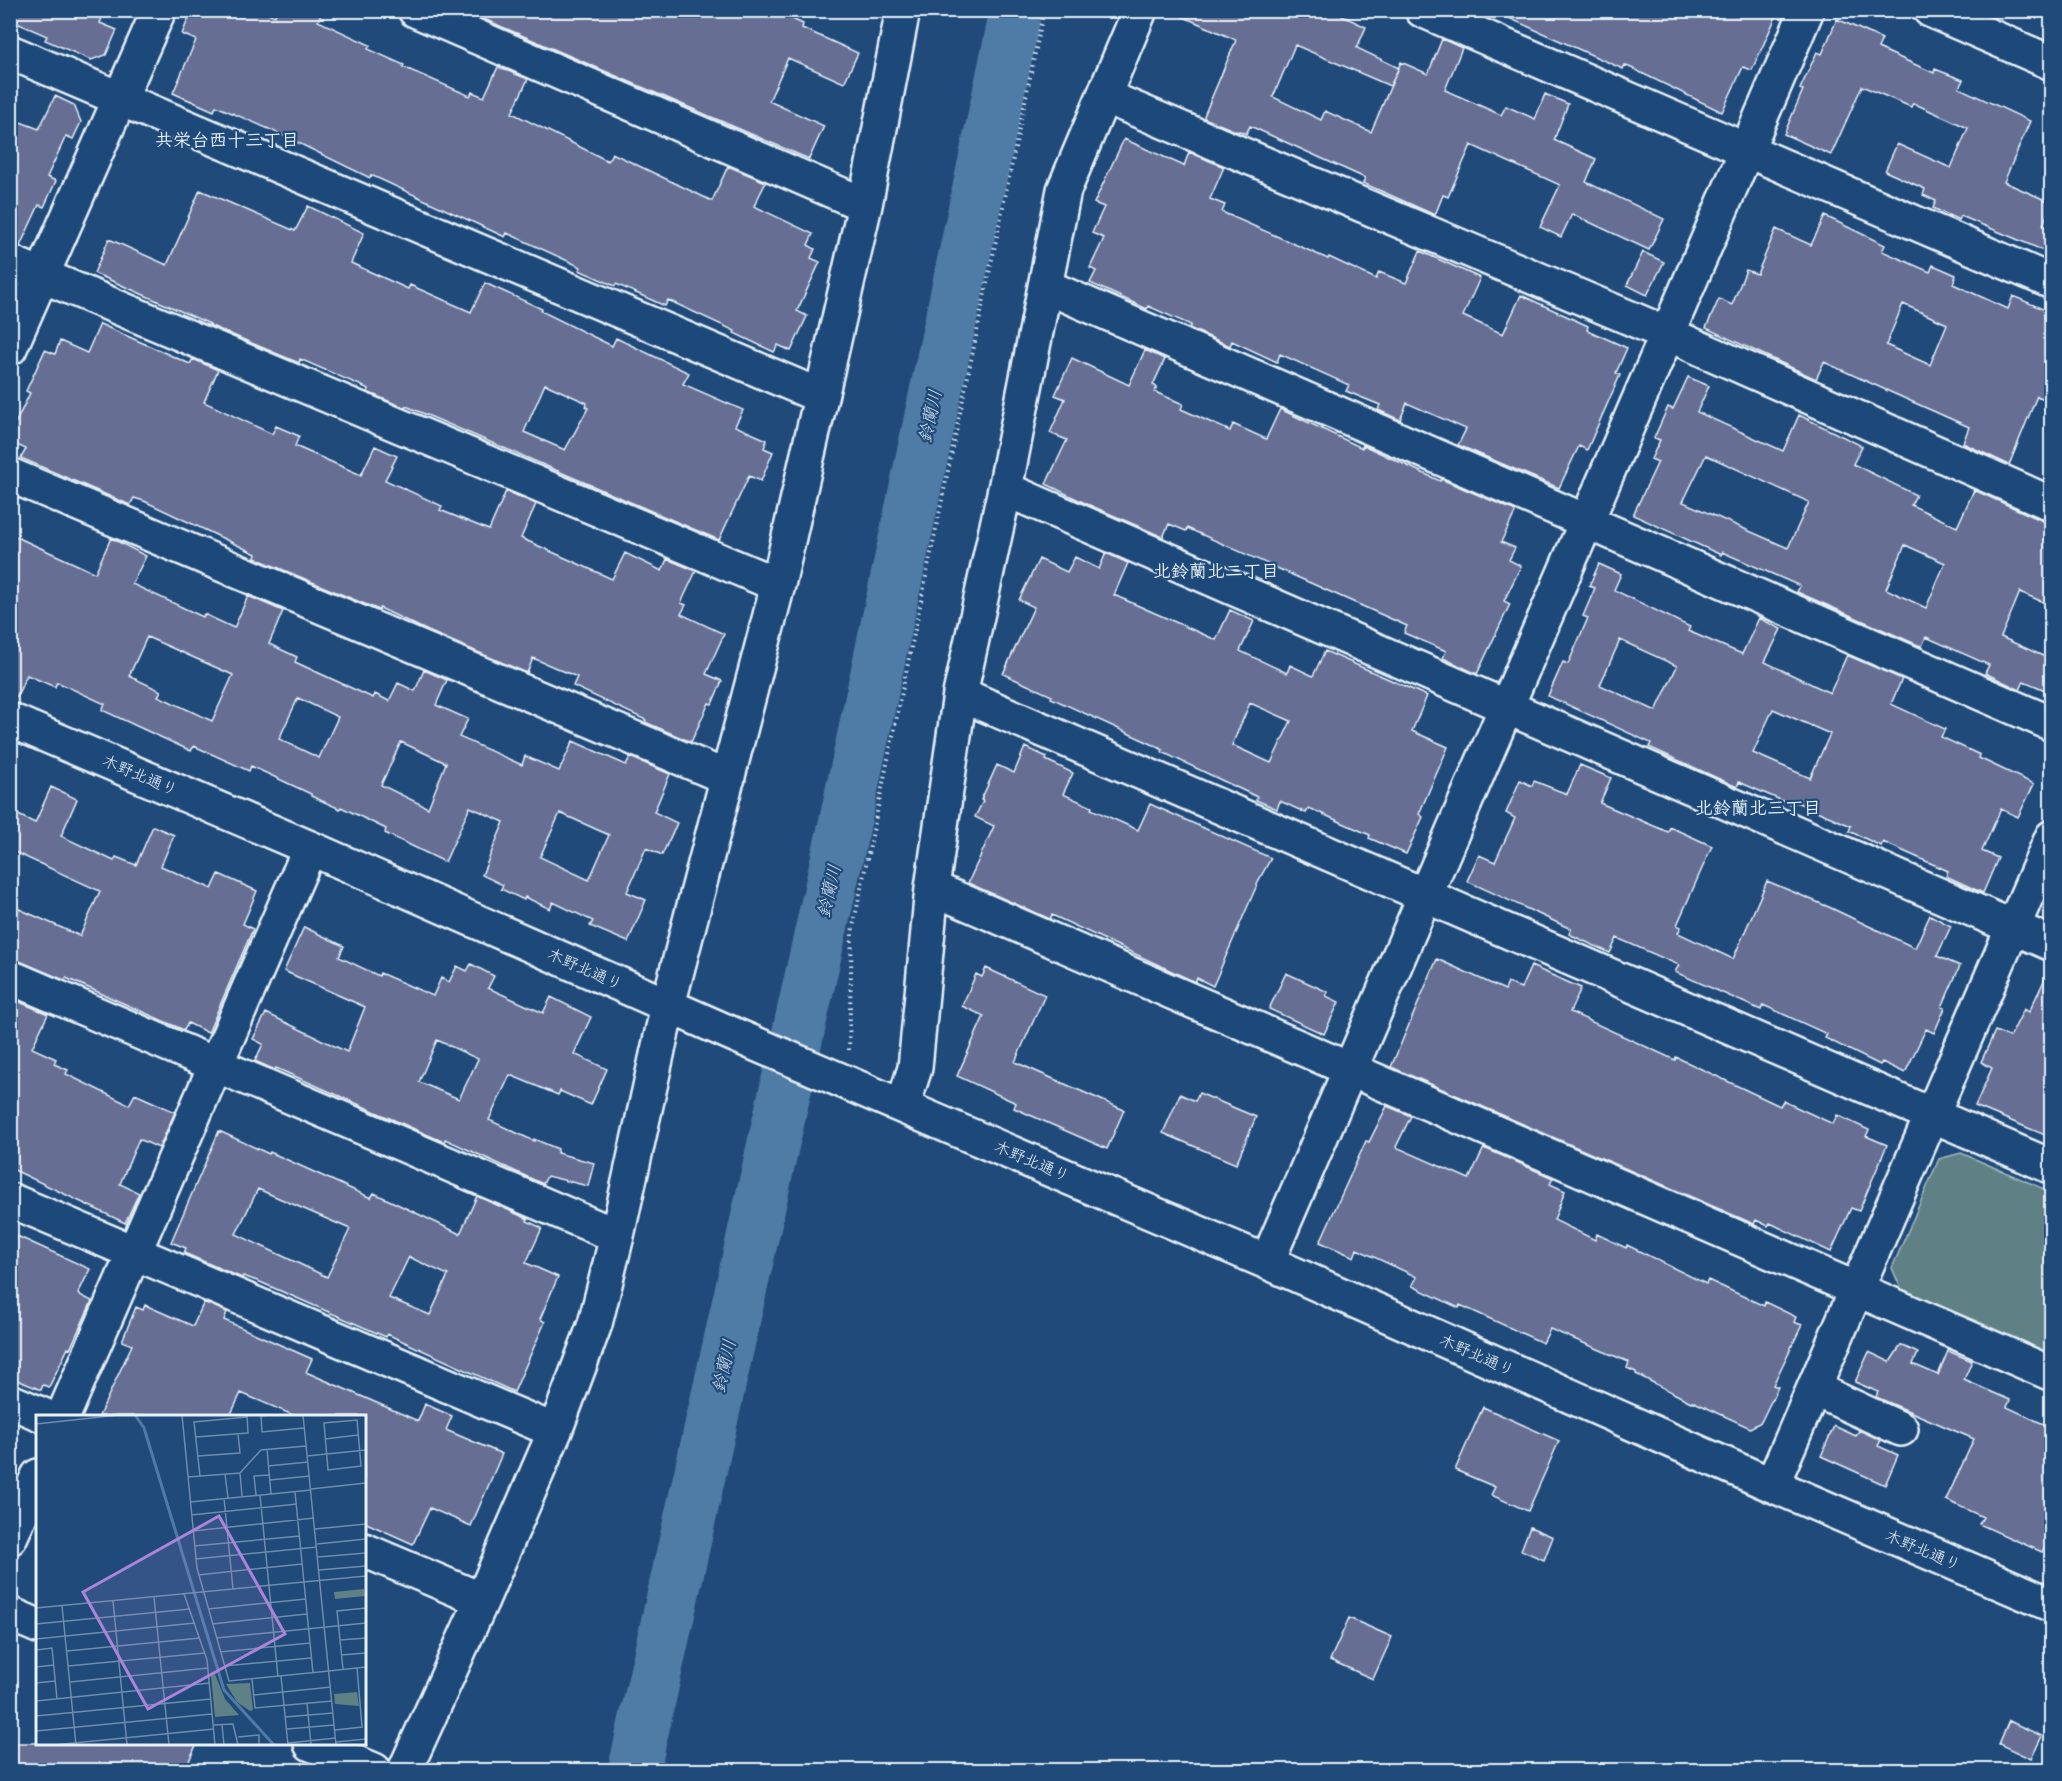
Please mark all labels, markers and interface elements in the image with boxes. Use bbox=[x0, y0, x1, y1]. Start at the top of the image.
district label: 共栄台西十三丁目 bbox=[155, 128, 299, 152]
water label: 鈴蘭川 bbox=[913, 387, 947, 445]
district label: 北鈴蘭北二丁目 bbox=[1153, 559, 1279, 583]
street label: 木野北通り bbox=[99, 750, 181, 800]
district label: 北鈴蘭北三丁目 bbox=[1695, 796, 1821, 820]
water label: 鈴蘭川 bbox=[811, 862, 847, 920]
street label: 木野北通り bbox=[544, 943, 626, 995]
street label: 木野北通り bbox=[991, 1136, 1073, 1186]
street label: 木野北通り bbox=[1436, 1329, 1518, 1381]
water label: 鈴蘭川 bbox=[706, 1337, 742, 1395]
inset map bbox=[36, 1415, 366, 1745]
street label: 木野北通り bbox=[1882, 1525, 1964, 1575]

